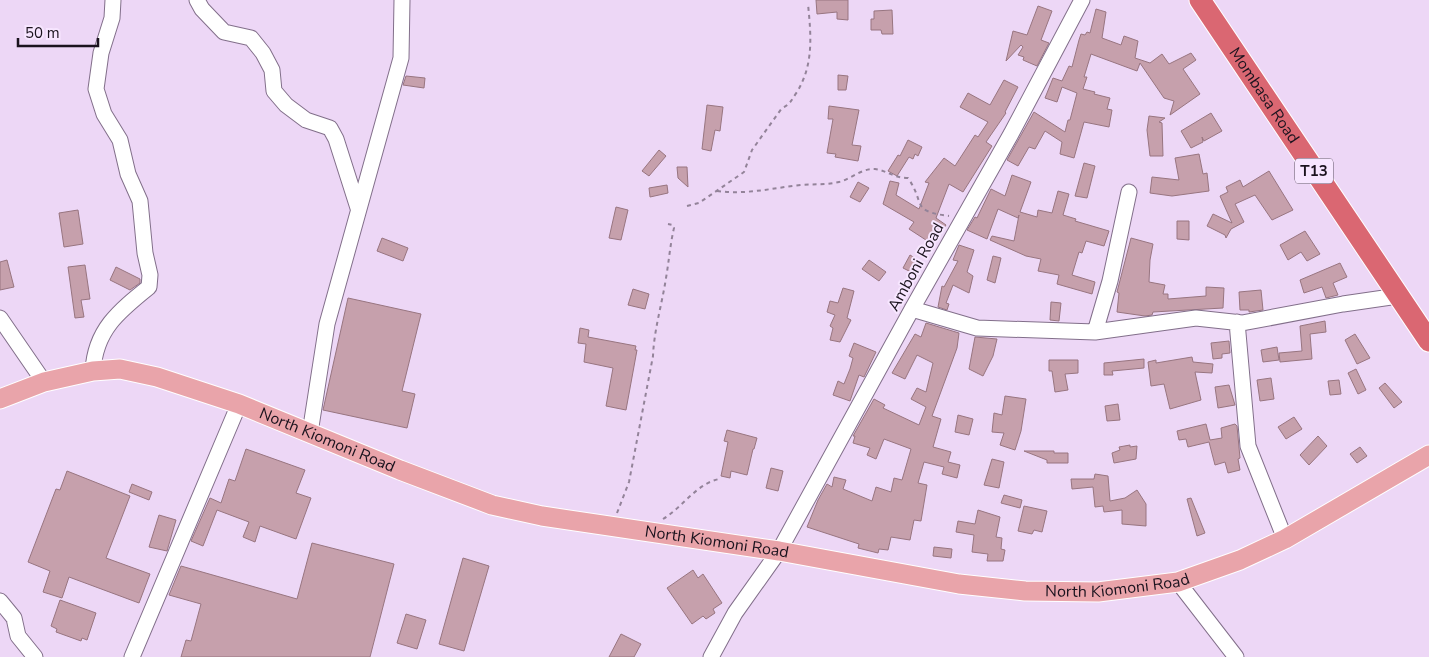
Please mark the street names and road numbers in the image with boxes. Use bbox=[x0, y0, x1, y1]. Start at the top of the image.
street label: Mombasa Road bbox=[1224, 43, 1304, 148]
road number: T13 bbox=[1295, 158, 1333, 184]
street label: Amboni Road bbox=[883, 219, 949, 315]
street label: North Kiomoni Road bbox=[256, 402, 399, 478]
street label: North Kiomoni Road bbox=[643, 520, 791, 564]
street label: North Kiomoni Road bbox=[1045, 568, 1193, 603]

